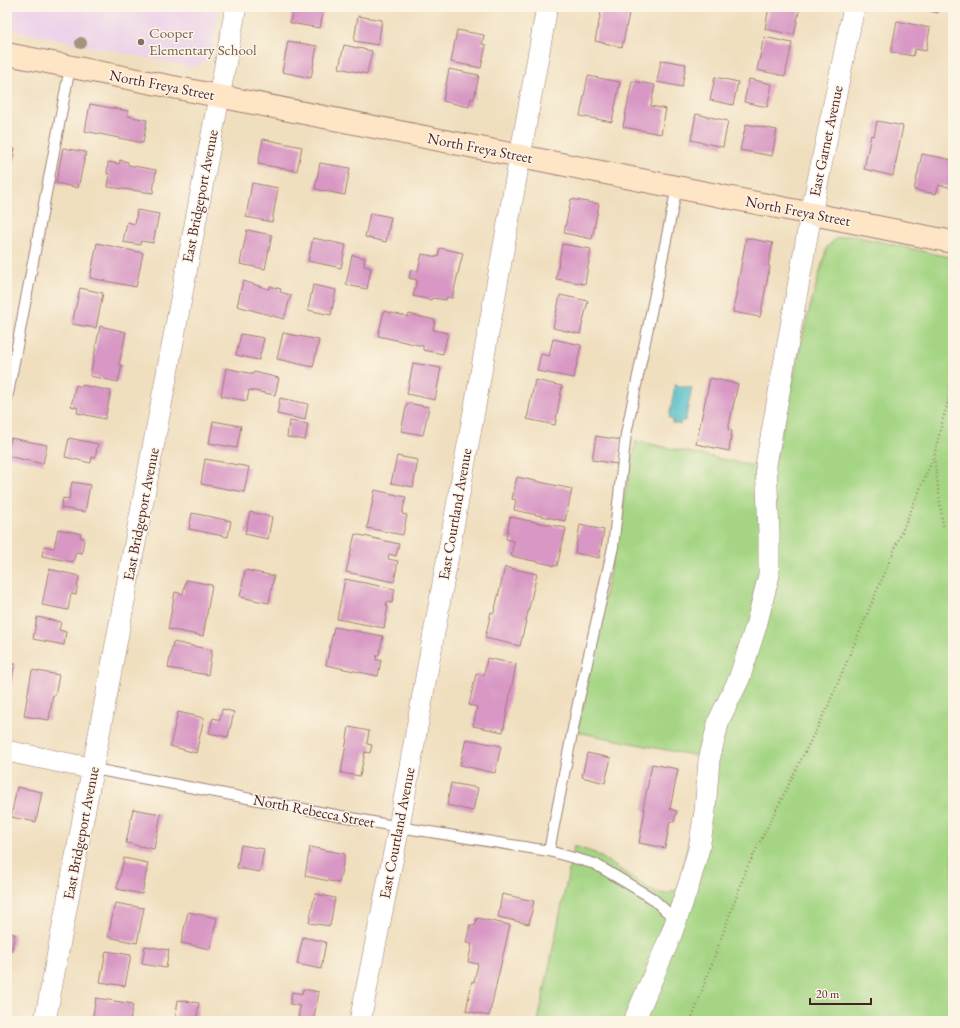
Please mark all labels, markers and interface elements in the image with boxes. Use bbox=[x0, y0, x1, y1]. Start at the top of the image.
place label: Cooper Elementary School bbox=[149, 23, 257, 59]
marker: Cooper Elementary School bbox=[136, 37, 146, 47]
street label: North Freya Street bbox=[108, 65, 217, 104]
street label: East Garnet Avenue bbox=[804, 83, 847, 198]
street label: East Bridgeport Avenue bbox=[177, 128, 222, 264]
street label: North Freya Street bbox=[426, 128, 535, 167]
street label: North Freya Street bbox=[744, 191, 853, 230]
street label: East Bridgeport Avenue bbox=[118, 446, 163, 582]
street label: East Courtland Avenue bbox=[434, 446, 475, 581]
street label: East Bridgeport Avenue bbox=[58, 765, 103, 901]
street label: East Courtland Avenue bbox=[374, 765, 419, 900]
street label: North Rebecca Street bbox=[252, 789, 377, 832]
scale bar bbox=[810, 980, 871, 1006]
text: 20 m bbox=[816, 986, 840, 1002]

